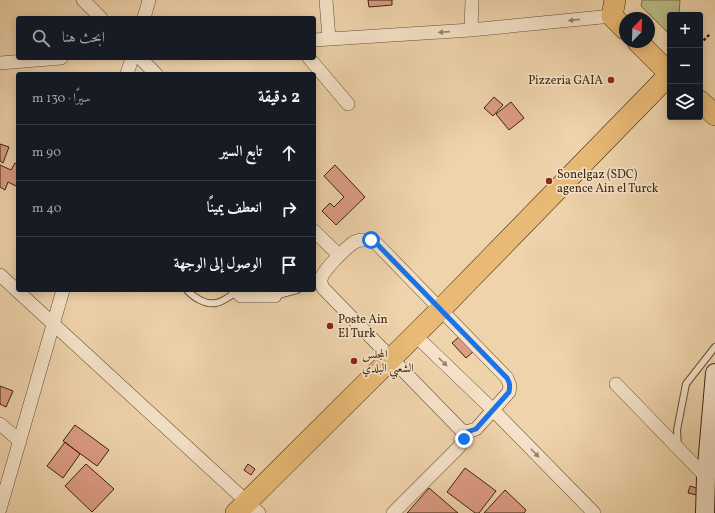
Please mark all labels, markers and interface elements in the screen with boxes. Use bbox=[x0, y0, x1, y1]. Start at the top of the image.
north arrow bbox=[619, 12, 655, 48]
map controls bbox=[667, 12, 703, 120]
button: + bbox=[667, 12, 703, 48]
search box bbox=[16, 16, 316, 60]
one-way arrow bbox=[568, 17, 580, 23]
icon: search bbox=[30, 27, 52, 49]
text: ابحث هنا bbox=[62, 28, 105, 49]
one-way arrow bbox=[438, 28, 450, 35]
button: − bbox=[667, 48, 703, 84]
place label: Pizzeria GAIA bbox=[528, 73, 604, 89]
marker: Pizzeria GAIA bbox=[606, 75, 616, 85]
button: layers bbox=[667, 84, 703, 120]
text: 2 دقيقة bbox=[258, 86, 300, 109]
text: سيرًا · 130 m bbox=[32, 90, 91, 108]
text: تابع السير bbox=[220, 142, 262, 163]
icon: ahead bbox=[278, 142, 300, 164]
text: 90 m bbox=[32, 144, 61, 162]
place label: Sonelgaz (SDC) agence Ain el Turck bbox=[557, 167, 659, 197]
marker: Sonelgaz (SDC) agence Ain el Turck bbox=[544, 176, 554, 186]
text: انعطف يمينًا bbox=[207, 198, 262, 219]
icon: right bbox=[278, 198, 300, 220]
text: 40 m bbox=[32, 200, 61, 218]
route start bbox=[362, 231, 380, 249]
text: الوصول إلى الوجهة bbox=[174, 254, 262, 275]
icon: arrive bbox=[278, 254, 300, 276]
place label: Poste Ain El Turk bbox=[338, 312, 388, 342]
marker: Poste Ain El Turk bbox=[325, 321, 335, 331]
place label: المجلس الشعبي البلدي bbox=[362, 347, 414, 380]
marker: المجلس الشعبي البلدي bbox=[349, 356, 359, 366]
one-way arrow bbox=[438, 357, 448, 367]
route end bbox=[455, 430, 473, 448]
one-way arrow bbox=[531, 448, 540, 458]

